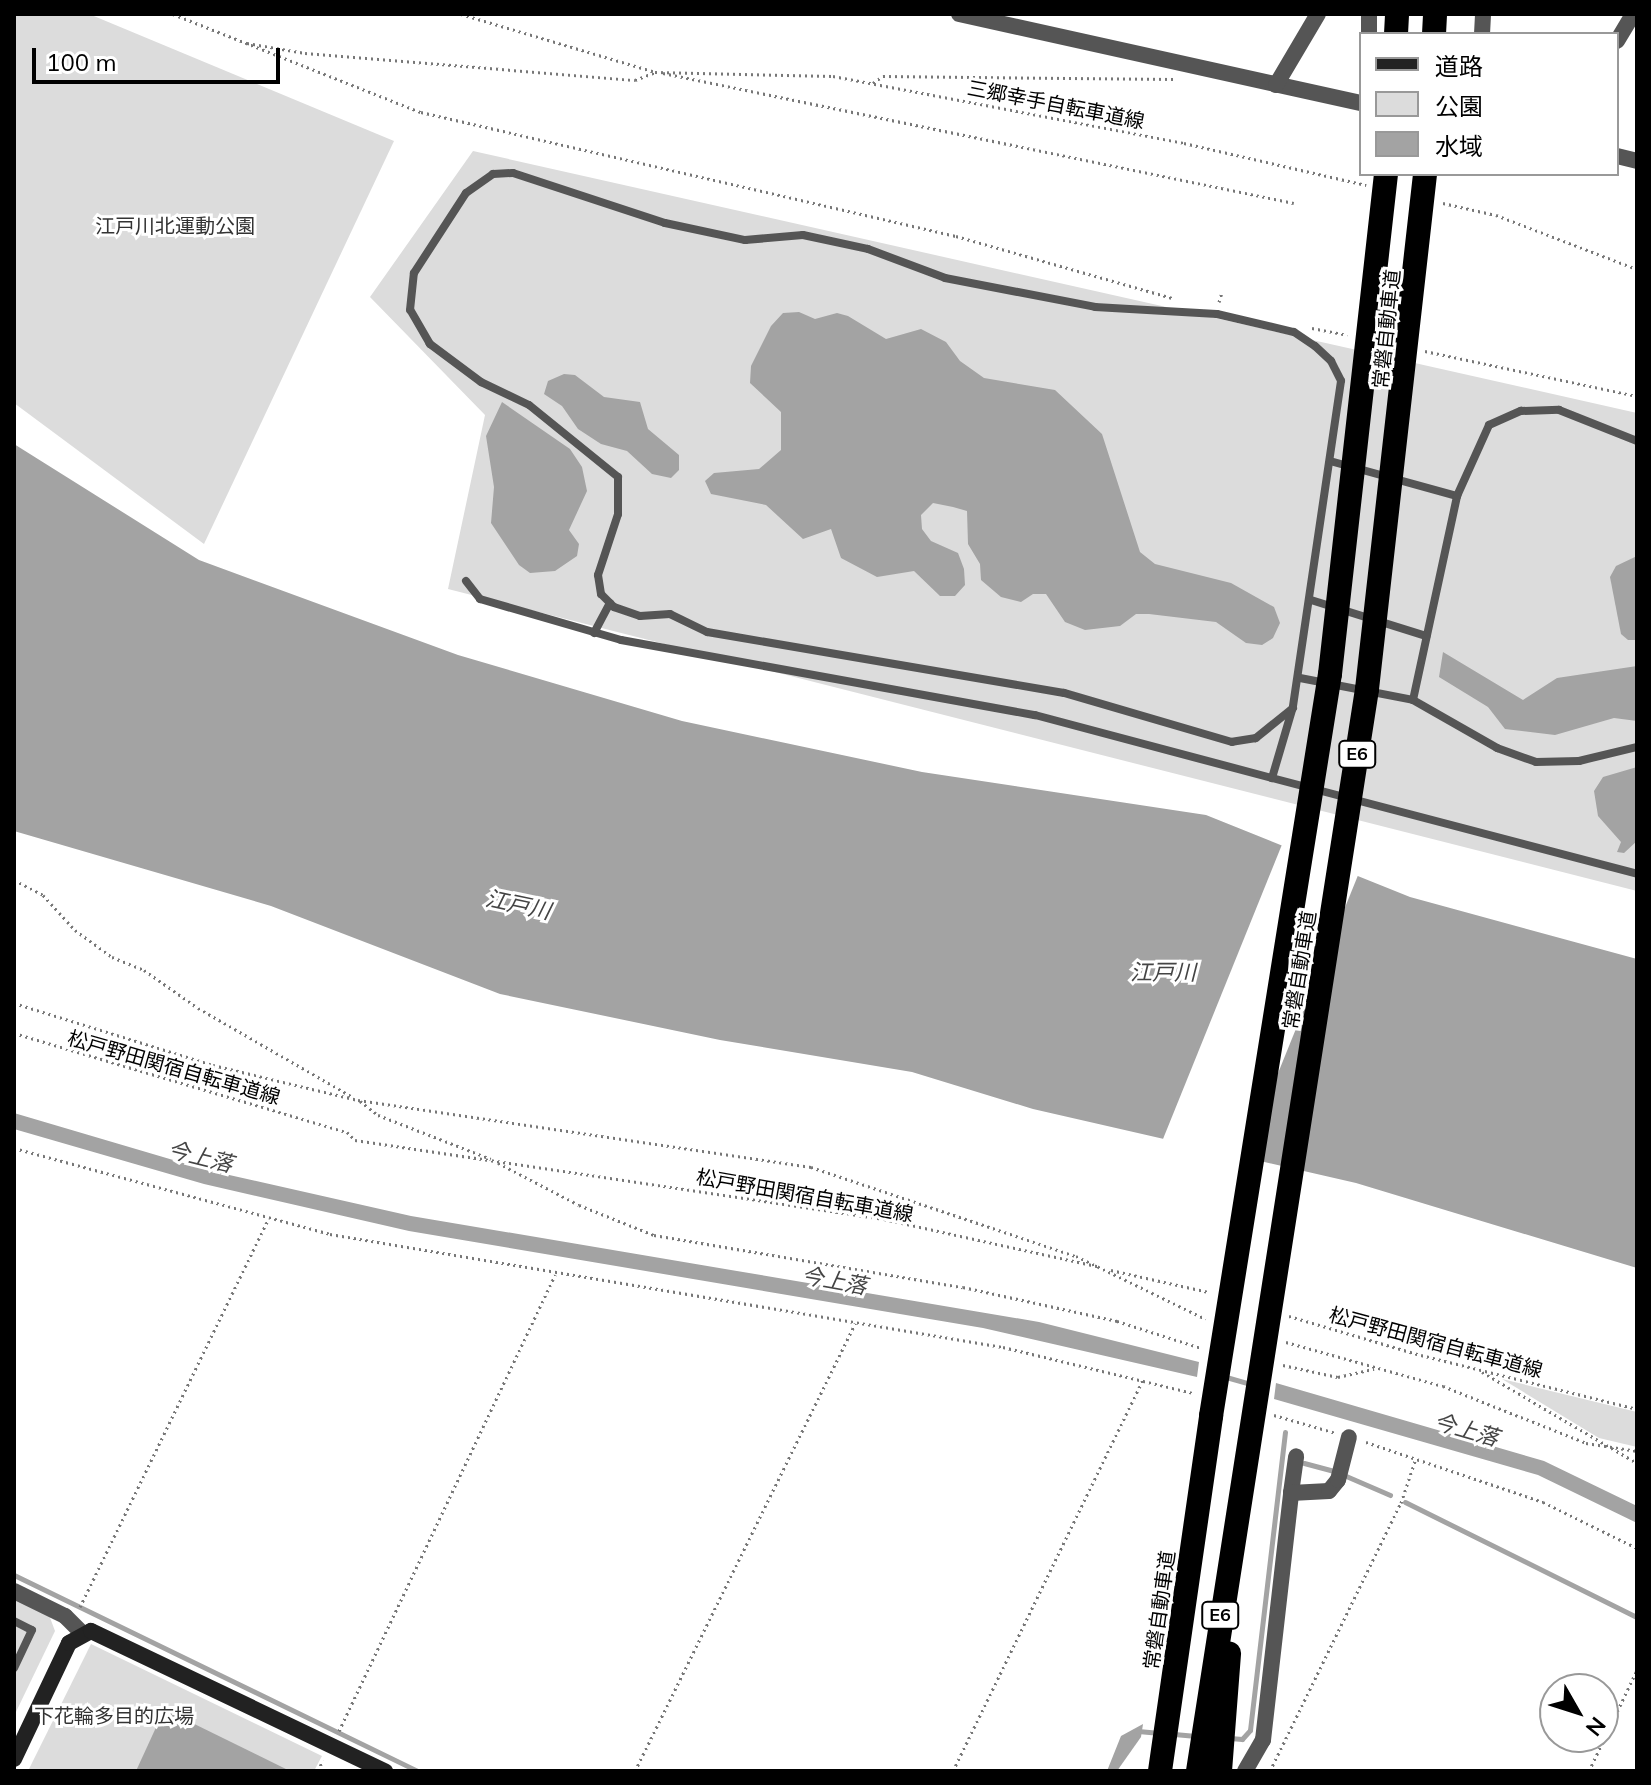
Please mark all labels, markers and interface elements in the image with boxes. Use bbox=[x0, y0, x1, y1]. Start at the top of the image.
scale bar bbox=[36, 32, 284, 82]
legend bbox=[1359, 32, 1619, 176]
text: 100 m bbox=[46, 47, 117, 77]
text: 道路 bbox=[1435, 51, 1483, 81]
street label: 三郷幸手自転車道線 bbox=[965, 75, 1147, 133]
text: 公園 bbox=[1435, 91, 1483, 121]
text: 水域 bbox=[1435, 131, 1483, 161]
park label: 江戸川北運動公園 bbox=[95, 213, 255, 237]
street label: 常磐自動車道 bbox=[1368, 268, 1404, 390]
road number: E6 bbox=[1337, 740, 1377, 768]
water label: 江戸川 bbox=[483, 885, 553, 925]
street label: 常磐自動車道 bbox=[1278, 909, 1320, 1031]
water label: 江戸川 bbox=[1130, 960, 1196, 986]
street label: 松戸野田関宿自転車道線 bbox=[65, 1025, 283, 1109]
water label: 今上落 bbox=[165, 1136, 235, 1178]
street label: 松戸野田関宿自転車道線 bbox=[695, 1164, 915, 1226]
water label: 今上落 bbox=[799, 1262, 869, 1300]
street label: 松戸野田関宿自転車道線 bbox=[1327, 1302, 1545, 1382]
water label: 今上落 bbox=[1431, 1408, 1501, 1452]
street label: 常磐自動車道 bbox=[1139, 1549, 1179, 1671]
road number: E6 bbox=[1200, 1601, 1240, 1629]
north arrow bbox=[1539, 1673, 1619, 1753]
park label: 下花輪多目的広場 bbox=[34, 1703, 194, 1727]
text: N bbox=[1580, 1712, 1612, 1742]

